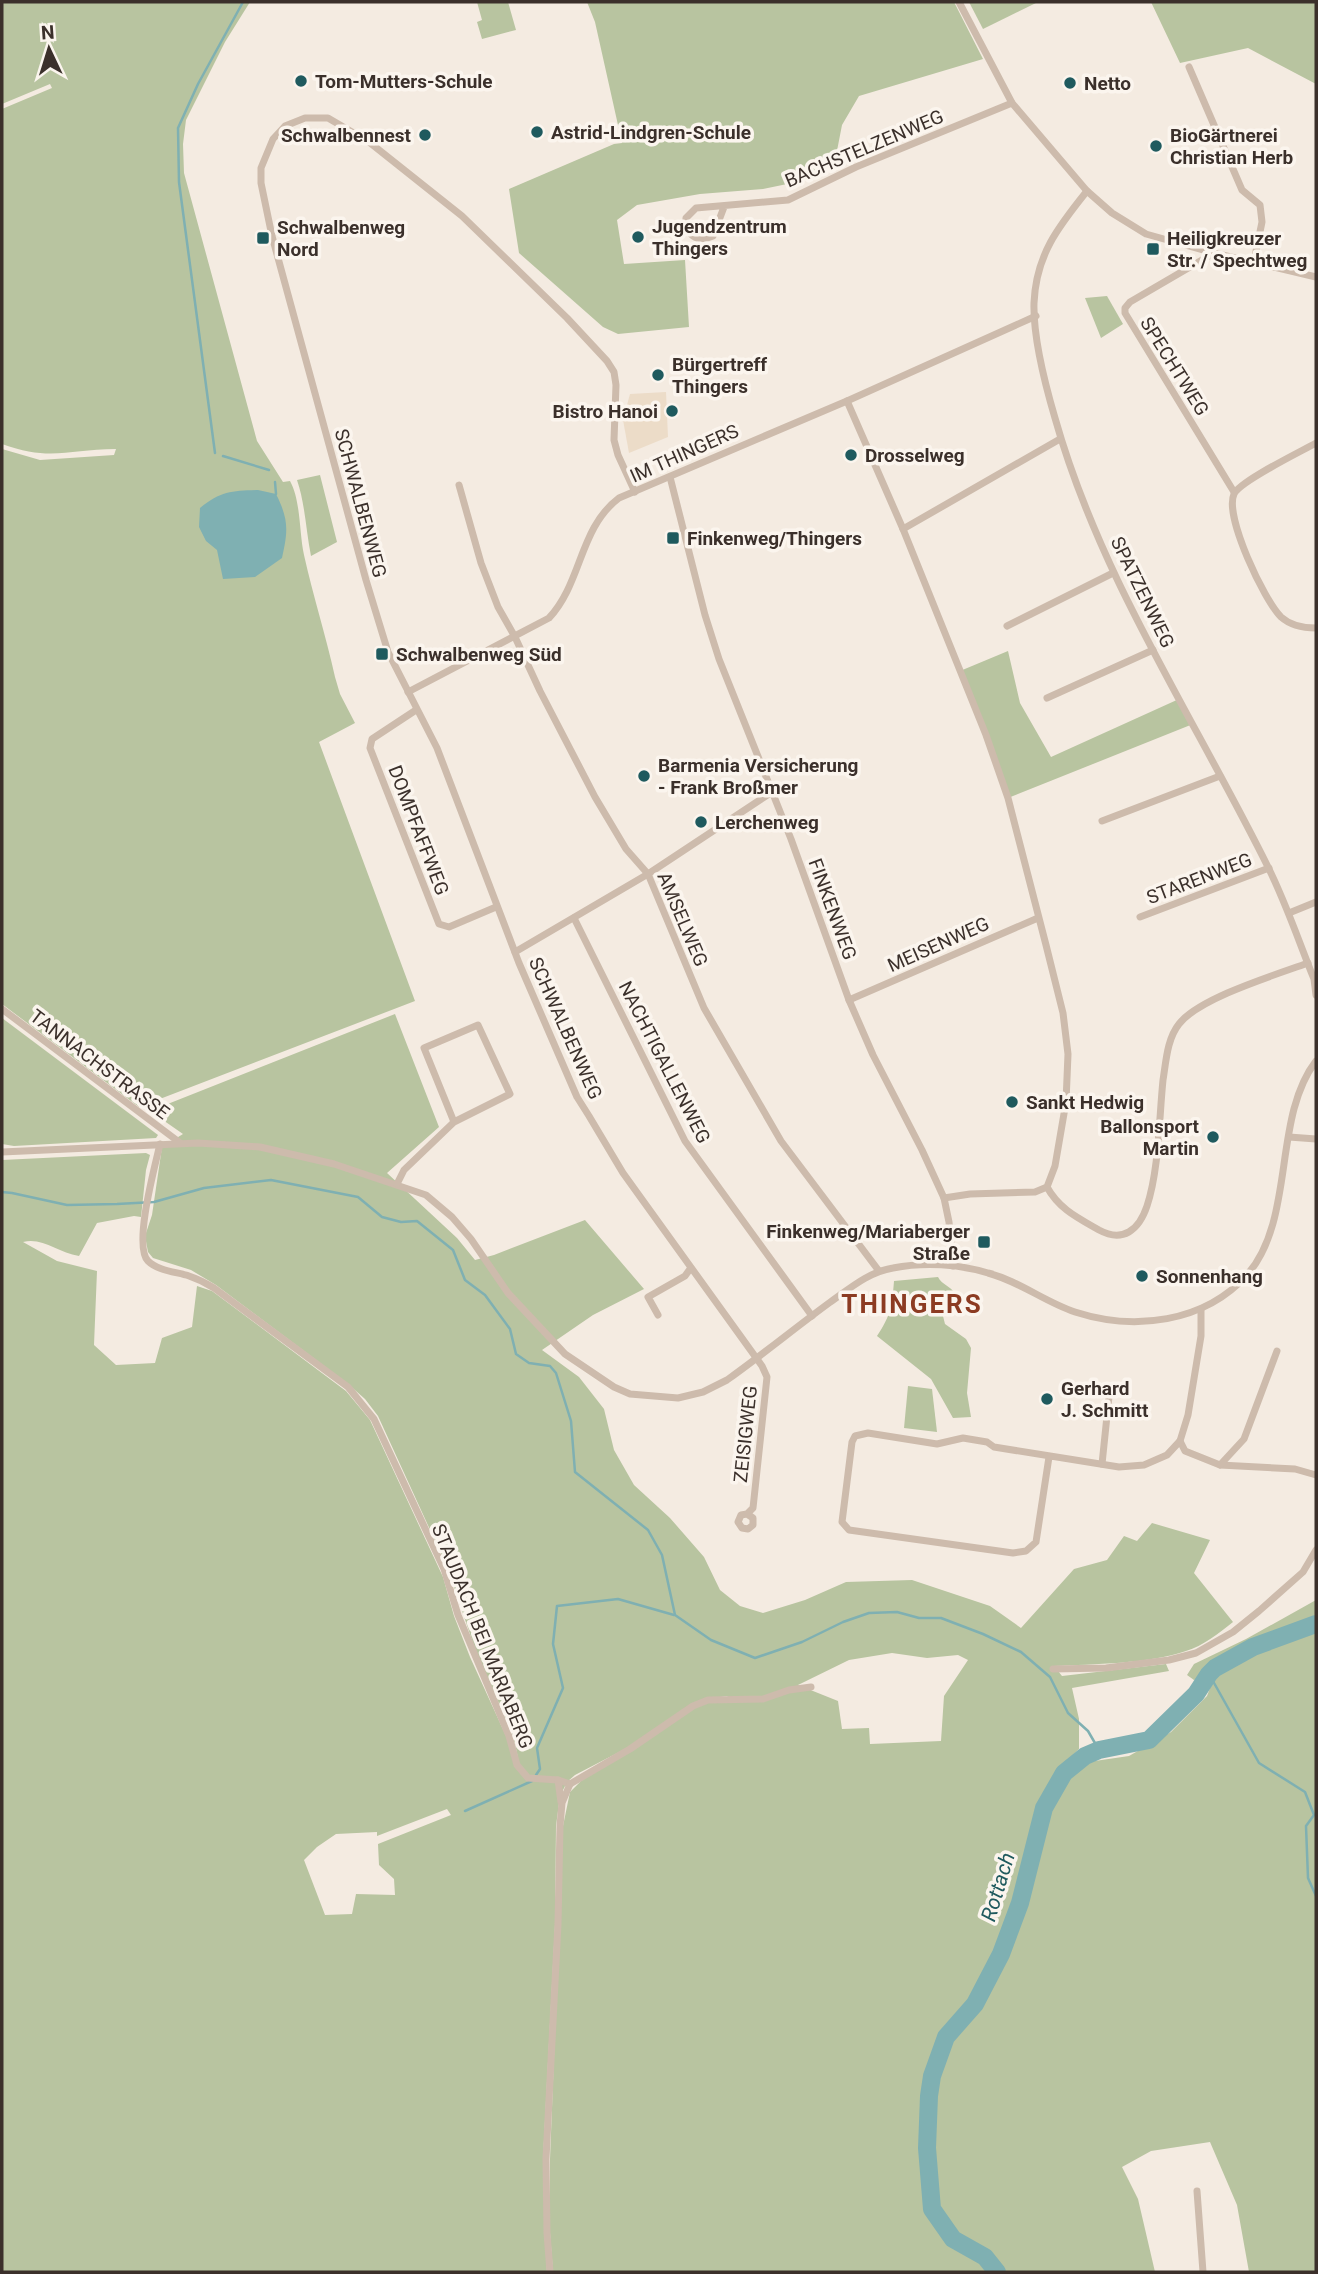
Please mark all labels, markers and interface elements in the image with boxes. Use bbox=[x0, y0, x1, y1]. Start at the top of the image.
north arrow bbox=[14, 14, 84, 84]
text: N bbox=[40, 21, 55, 44]
place label: Tom-Mutters-Schule bbox=[315, 70, 493, 93]
place label: Netto bbox=[1084, 72, 1131, 95]
marker: Tom-Mutters-Schule bbox=[293, 73, 309, 89]
marker: Netto bbox=[1062, 75, 1078, 91]
street label: BACHSTELZENWEG bbox=[781, 105, 947, 192]
place label: Astrid-Lindgren-Schule bbox=[551, 121, 751, 144]
place label: Schwalbennest bbox=[281, 124, 412, 147]
marker: Astrid-Lindgren-Schule bbox=[529, 124, 545, 140]
place label: BioGärtnerei Christian Herb bbox=[1170, 124, 1293, 169]
marker: Schwalbennest bbox=[417, 127, 433, 143]
marker: BioGärtnerei Christian Herb bbox=[1148, 138, 1164, 154]
place label: Jugendzentrum Thingers bbox=[652, 215, 787, 260]
place label: Schwalbenweg Nord bbox=[277, 216, 405, 261]
place label: Heiligkreuzer Str. / Spechtweg bbox=[1167, 227, 1307, 272]
marker: Jugendzentrum Thingers bbox=[630, 229, 646, 245]
marker: Schwalbenweg Nord bbox=[255, 230, 271, 246]
marker: Heiligkreuzer Str. / Spechtweg bbox=[1145, 241, 1161, 257]
street label: SPECHTWEG bbox=[1135, 313, 1214, 420]
place label: Bürgertreff Thingers bbox=[672, 353, 767, 398]
marker: Bürgertreff Thingers bbox=[650, 367, 666, 383]
place label: Bistro Hanoi bbox=[553, 400, 658, 423]
marker: Bistro Hanoi bbox=[664, 403, 680, 419]
street label: IM THINGERS bbox=[626, 419, 742, 488]
street label: SCHWALBENWEG bbox=[330, 426, 391, 580]
place label: Drosselweg bbox=[865, 444, 965, 467]
marker: Drosselweg bbox=[843, 447, 859, 463]
place label: Finkenweg/Thingers bbox=[687, 527, 862, 550]
marker: Finkenweg/Thingers bbox=[665, 530, 681, 546]
street label: SPATZENWEG bbox=[1106, 533, 1179, 652]
place label: Schwalbenweg Süd bbox=[396, 643, 562, 666]
marker: Schwalbenweg Süd bbox=[374, 646, 390, 662]
place label: Barmenia Versicherung - Frank Broßmer bbox=[658, 754, 858, 799]
street label: DOMPFAFFWEG bbox=[383, 762, 454, 898]
marker: Barmenia Versicherung - Frank Broßmer bbox=[636, 768, 652, 784]
place label: Lerchenweg bbox=[715, 811, 819, 834]
marker: Lerchenweg bbox=[693, 814, 709, 830]
street label: STARENWEG bbox=[1143, 848, 1255, 909]
street label: FINKENWEG bbox=[804, 855, 861, 963]
street label: AMSELWEG bbox=[652, 868, 713, 970]
street label: MEISENWEG bbox=[884, 912, 993, 977]
street label: SCHWALBENWEG bbox=[524, 954, 607, 1103]
street label: NACHTIGALLENWEG bbox=[614, 977, 715, 1147]
street label: TANNACHSTRASSE bbox=[25, 1004, 174, 1124]
place label: Sankt Hedwig bbox=[1026, 1091, 1144, 1114]
marker: Sankt Hedwig bbox=[1004, 1094, 1020, 1110]
place label: Ballonsport Martin bbox=[1100, 1115, 1200, 1160]
marker: Ballonsport Martin bbox=[1205, 1129, 1221, 1145]
place label: Finkenweg/Mariaberger Straße bbox=[766, 1220, 970, 1265]
marker: Finkenweg/Mariaberger Straße bbox=[976, 1234, 992, 1250]
place label: Sonnenhang bbox=[1156, 1265, 1263, 1288]
marker: Sonnenhang bbox=[1134, 1268, 1150, 1284]
district label: THINGERS bbox=[841, 1289, 983, 1319]
place label: Gerhard J. Schmitt bbox=[1061, 1377, 1149, 1422]
street label: ZEISIGWEG bbox=[729, 1384, 762, 1484]
marker: Gerhard J. Schmitt bbox=[1039, 1391, 1055, 1407]
street label: STAUDACH BEI MARIABERG bbox=[427, 1521, 538, 1752]
water label: Rottach bbox=[976, 1850, 1020, 1924]

